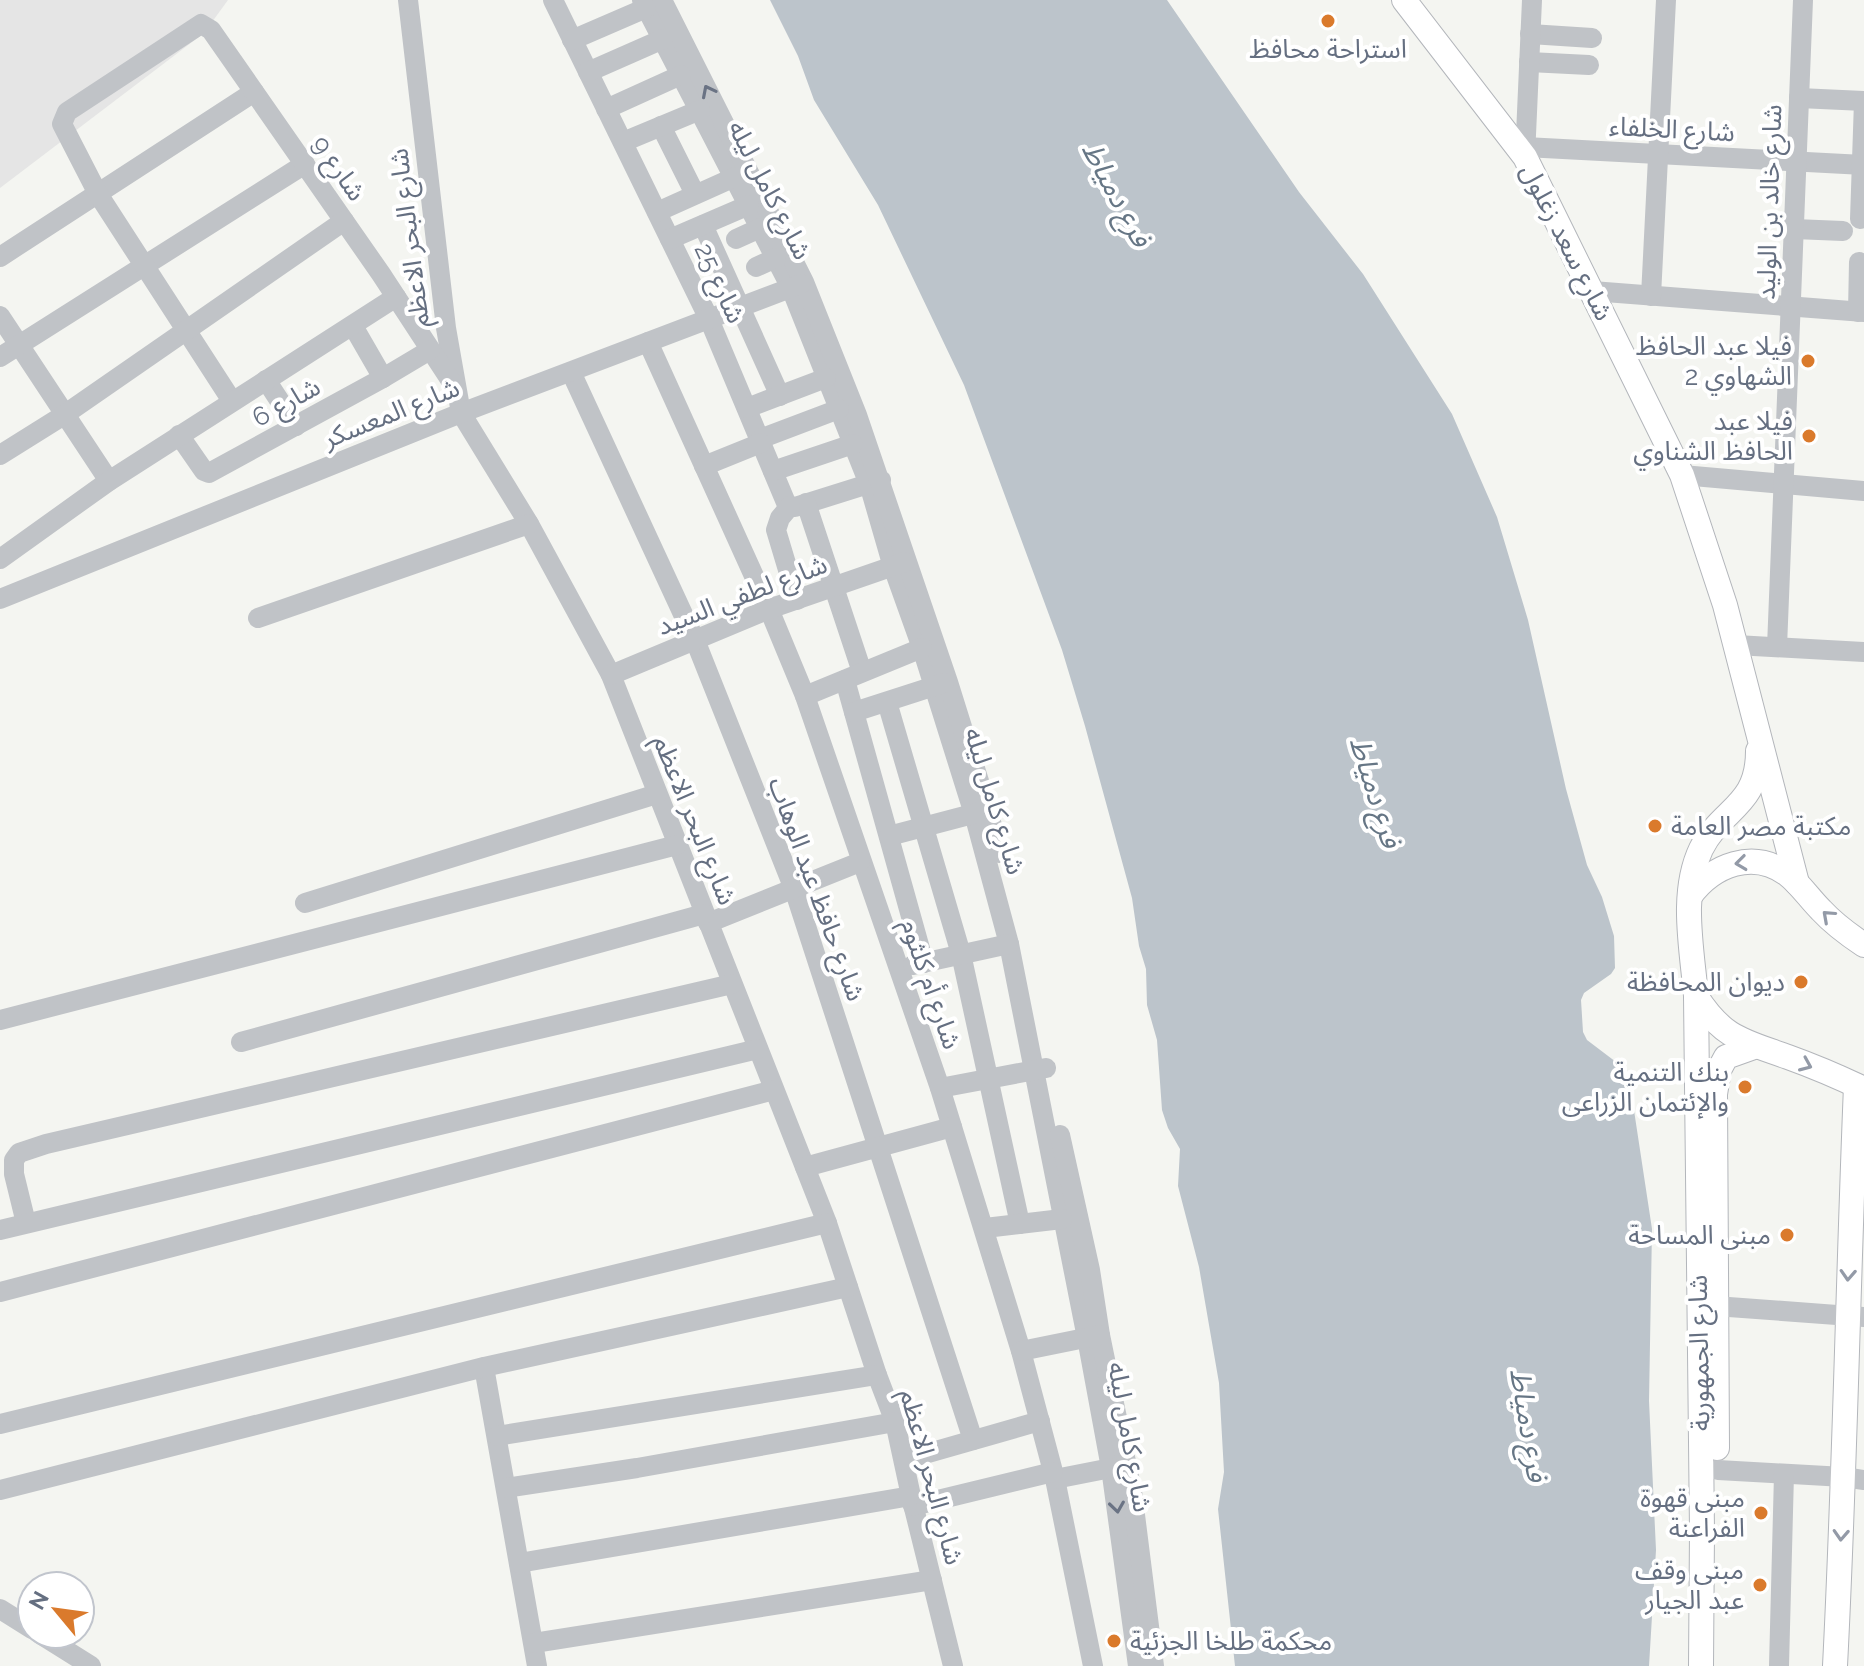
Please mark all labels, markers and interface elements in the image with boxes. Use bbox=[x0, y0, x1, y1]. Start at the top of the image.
marker: استراحة محافظ bbox=[1319, 12, 1337, 30]
place label: استراحة محافظ bbox=[1249, 34, 1407, 64]
one-way arrow bbox=[702, 84, 718, 99]
street label: شارع خالد بن الوليد bbox=[1751, 104, 1791, 300]
street label: شارع الخلفاء bbox=[1608, 111, 1736, 151]
street label: شارع كامل ليله bbox=[719, 116, 818, 266]
street label: شارع 9 bbox=[303, 130, 372, 209]
water label: فرع دمياط bbox=[1071, 136, 1158, 256]
street label: شارع البحر الاعظم bbox=[383, 146, 440, 329]
street label: شارع سعد زغلول bbox=[1511, 159, 1619, 327]
street label: شارع 25 bbox=[685, 238, 752, 330]
place label: فيلا عبد الحافظ الشهاوي 2 bbox=[1636, 331, 1792, 396]
marker: فيلا عبد الحافظ الشهاوي 2 bbox=[1799, 352, 1817, 370]
street label: شارع 6 bbox=[247, 371, 327, 436]
street label: شارع المعسكر bbox=[317, 372, 465, 458]
place label: فيلا عبد الحافظ الشناوي bbox=[1633, 406, 1793, 471]
marker: فيلا عبد الحافظ الشناوي bbox=[1800, 427, 1818, 445]
street label: شارع لطفي السيد bbox=[653, 549, 833, 646]
street label: شارع كامل ليله bbox=[955, 724, 1032, 879]
street label: شارع البحر الاعظم bbox=[643, 731, 743, 911]
water label: فرع دمياط bbox=[1338, 733, 1408, 854]
street label: شارع حافظ عبد الوهاب bbox=[759, 773, 871, 1006]
place label: مكتبة مصر العامة bbox=[1671, 811, 1851, 841]
marker: مكتبة مصر العامة bbox=[1646, 817, 1664, 835]
one-way arrow bbox=[1734, 855, 1747, 872]
one-way arrow bbox=[1823, 912, 1838, 926]
street label: شارع أم كلثوم bbox=[890, 915, 968, 1055]
place label: ديوان المحافظة bbox=[1627, 967, 1785, 997]
marker: ديوان المحافظة bbox=[1792, 973, 1810, 991]
one-way arrow bbox=[1798, 1055, 1812, 1071]
place label: بنك التنمية والإئتمان الزراعى bbox=[1562, 1057, 1729, 1119]
marker: بنك التنمية والإئتمان الزراعى bbox=[1736, 1078, 1754, 1096]
place label: مبنى المساحة bbox=[1628, 1220, 1771, 1250]
marker: مبنى المساحة bbox=[1778, 1226, 1796, 1244]
one-way arrow bbox=[1840, 1269, 1857, 1282]
street label: شارع الجمهورية bbox=[1683, 1274, 1719, 1431]
street label: شارع كامل ليله bbox=[1098, 1360, 1158, 1515]
water label: فرع دمياط bbox=[1498, 1366, 1554, 1486]
street label: شارع البحر الاعظم bbox=[889, 1386, 970, 1569]
place label: مبنى قهوة الفراعنة bbox=[1640, 1483, 1745, 1543]
one-way arrow bbox=[1108, 1501, 1125, 1514]
marker: مبنى قهوة الفراعنة bbox=[1752, 1504, 1770, 1522]
one-way arrow bbox=[1833, 1529, 1850, 1542]
place label: مبنى وقف عبد الجيار bbox=[1635, 1555, 1744, 1615]
north arrow bbox=[16, 1570, 96, 1650]
marker: مبنى وقف عبد الجيار bbox=[1751, 1576, 1769, 1594]
text: N bbox=[23, 1587, 54, 1614]
place label: محكمة طلخا الجزئية bbox=[1130, 1626, 1332, 1656]
marker: محكمة طلخا الجزئية bbox=[1105, 1632, 1123, 1650]

